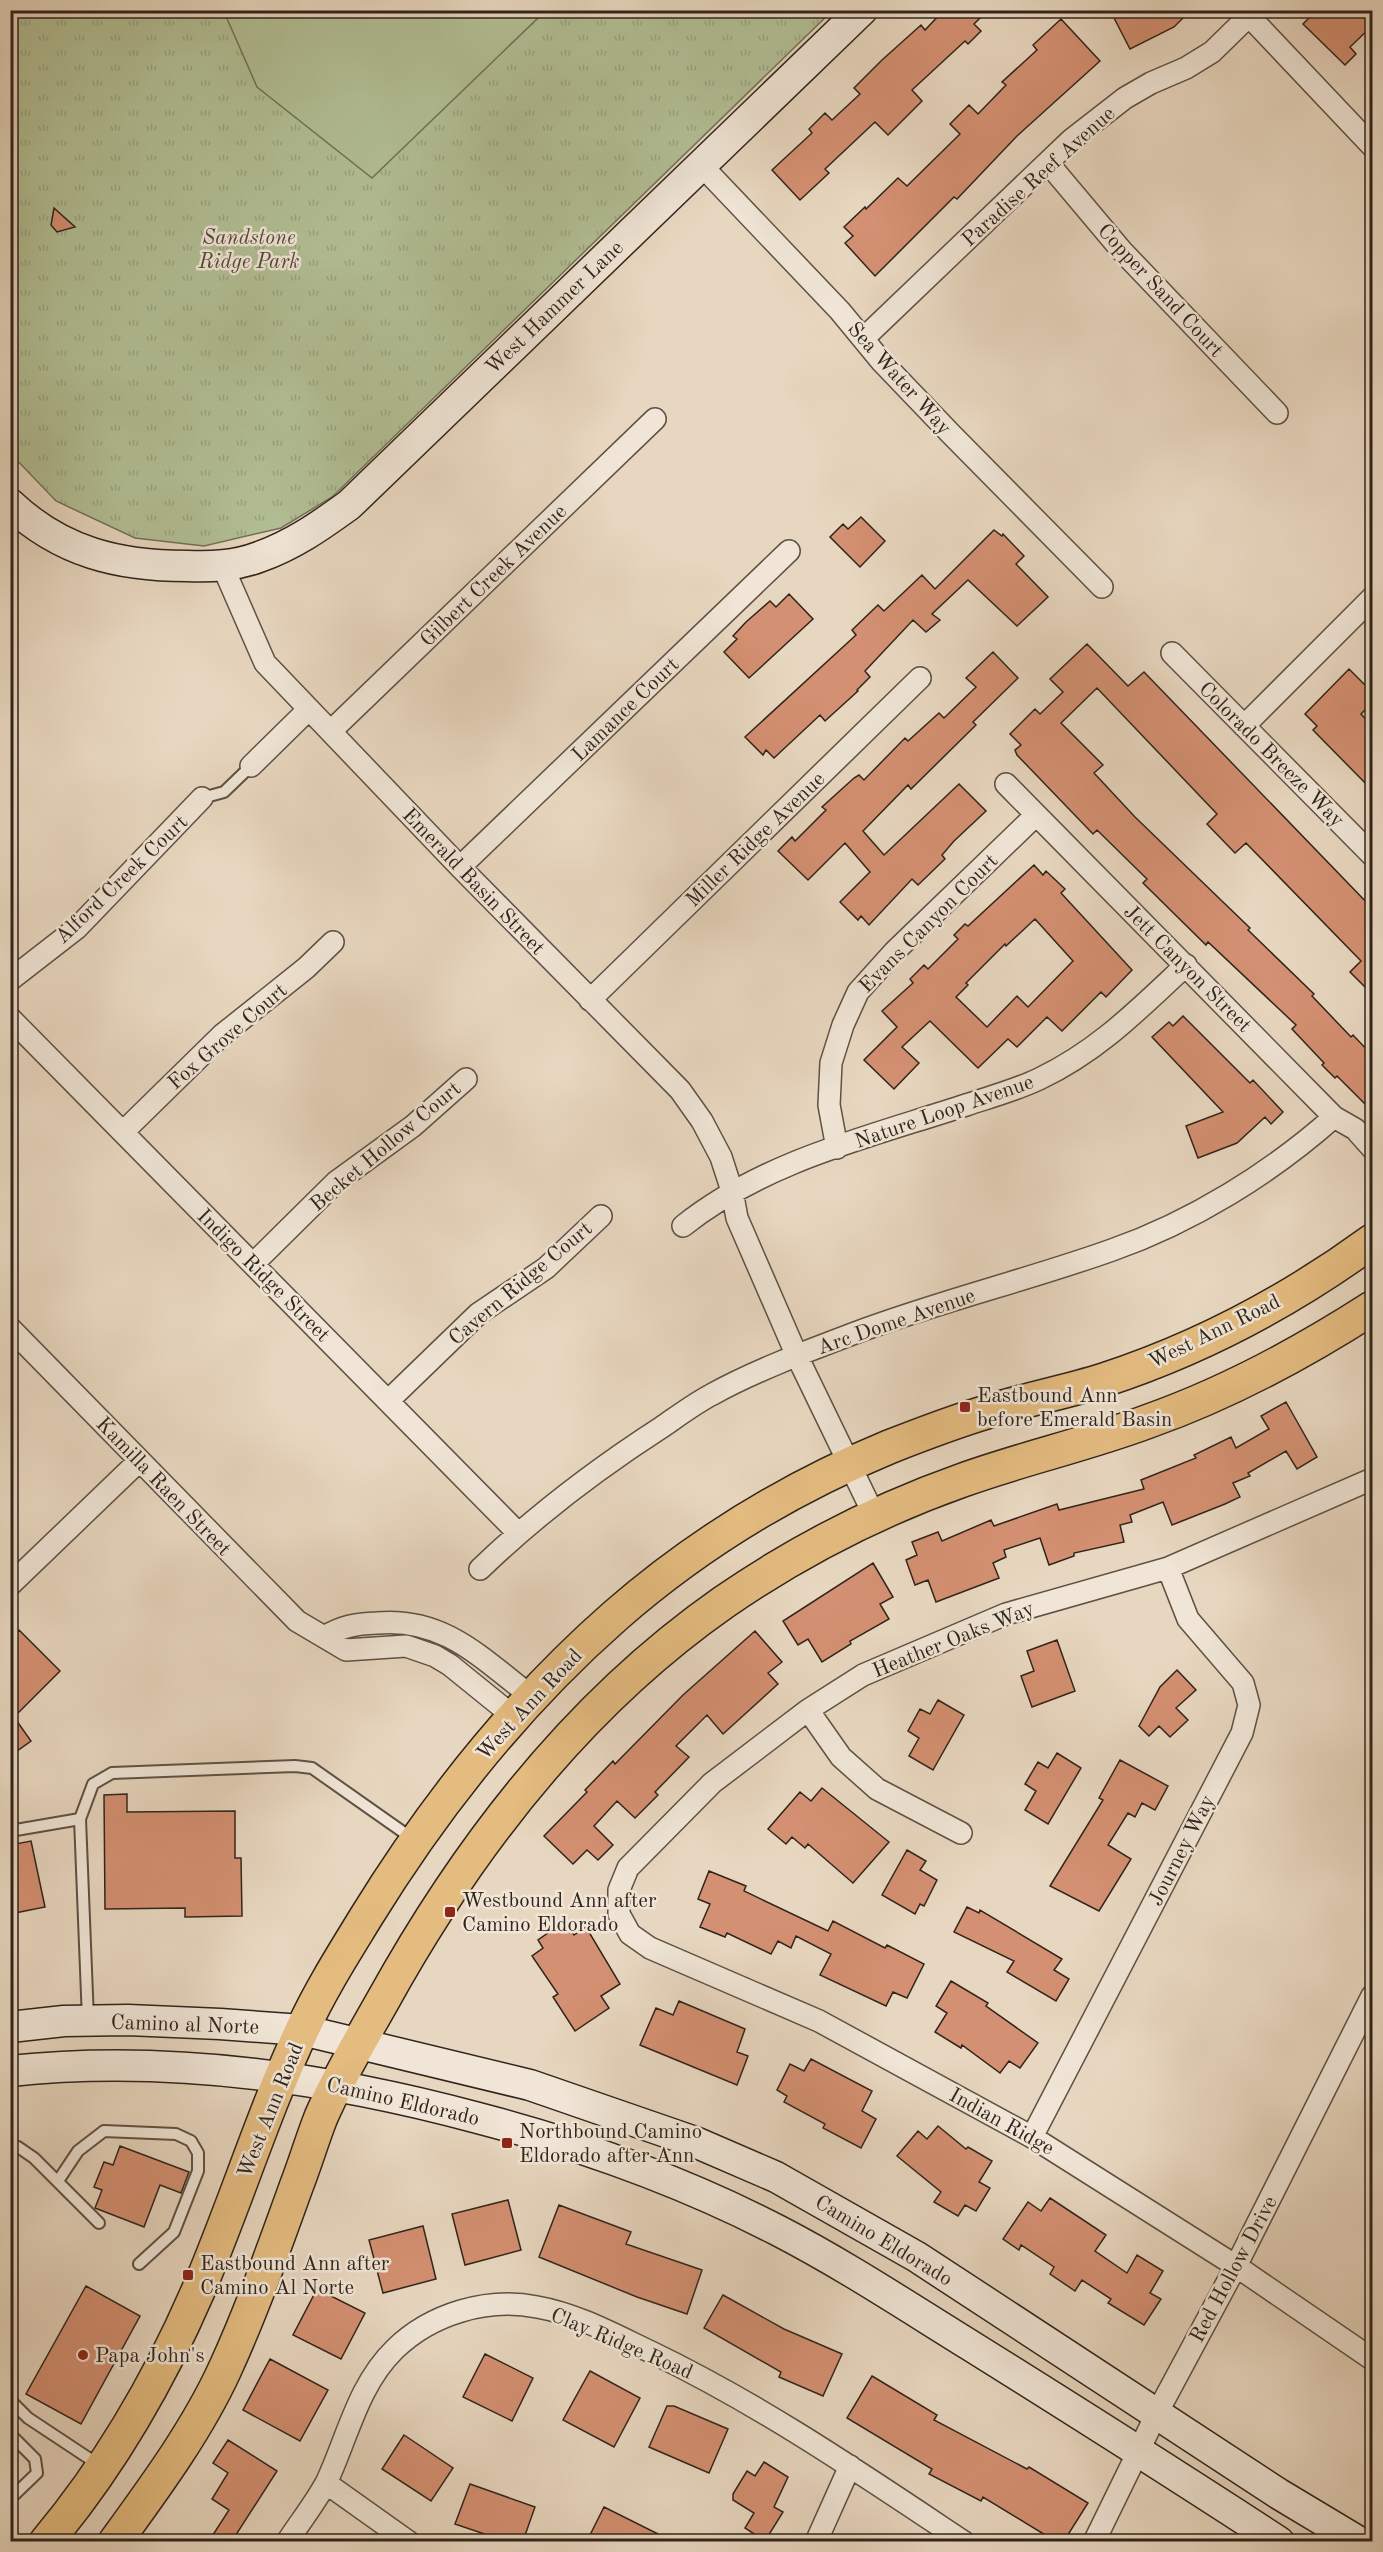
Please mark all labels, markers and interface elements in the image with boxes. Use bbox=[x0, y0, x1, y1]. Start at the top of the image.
street label: Paradise Reef Avenue bbox=[958, 103, 1120, 251]
street label: Copper Sand Court bbox=[1093, 220, 1227, 362]
park label: Sandstone Ridge Park bbox=[197, 228, 300, 273]
street label: West Hammer Lane bbox=[482, 237, 628, 379]
street label: Sea Water Way bbox=[843, 319, 955, 439]
street label: Gilbert Creek Avenue bbox=[417, 501, 571, 651]
street label: Lamance Court bbox=[569, 654, 683, 766]
street label: Colorado Breeze Way bbox=[1194, 678, 1348, 832]
street label: Miller Ridge Avenue bbox=[683, 769, 830, 912]
street label: Emerald Basin Street bbox=[398, 805, 548, 959]
street label: Alford Creek Court bbox=[52, 812, 192, 948]
street label: Evans Canyon Court bbox=[856, 851, 1003, 998]
street label: Jett Canyon Street bbox=[1119, 901, 1255, 1037]
street label: Fox Grove Court bbox=[164, 980, 291, 1094]
street label: Nature Loop Avenue bbox=[852, 1072, 1037, 1153]
street label: Becket Hollow Court bbox=[307, 1078, 465, 1216]
street label: Indigo Ridge Street bbox=[193, 1206, 333, 1346]
street label: Cavern Ridge Court bbox=[445, 1218, 597, 1350]
street label: Arc Dome Avenue bbox=[815, 1286, 978, 1359]
street label: West Ann Road bbox=[1145, 1291, 1284, 1373]
place label: Eastbound Ann before Emerald Basin bbox=[977, 1386, 1172, 1431]
marker: Eastbound Ann before Emerald Basin bbox=[958, 1400, 972, 1414]
street label: Kamilla Raen Street bbox=[91, 1414, 234, 1561]
street label: Heather Oaks Way bbox=[870, 1598, 1037, 1682]
street label: West Ann Road bbox=[473, 1645, 587, 1765]
street label: Journey Way bbox=[1145, 1792, 1219, 1910]
place label: Westbound Ann after Camino Eldorado bbox=[462, 1891, 657, 1936]
marker: Westbound Ann after Camino Eldorado bbox=[443, 1905, 457, 1919]
street label: Camino al Norte bbox=[110, 2012, 260, 2039]
street label: West Ann Road bbox=[235, 2040, 308, 2181]
street label: Camino Eldorado bbox=[324, 2075, 481, 2130]
street label: Indian Ridge bbox=[945, 2085, 1057, 2160]
place label: Northbound Camino Eldorado after Ann bbox=[519, 2122, 702, 2167]
marker: Northbound Camino Eldorado after Ann bbox=[500, 2136, 514, 2150]
street label: Camino Eldorado bbox=[811, 2192, 956, 2291]
street label: Red Hollow Drive bbox=[1187, 2193, 1282, 2346]
place label: Eastbound Ann after Camino Al Norte bbox=[200, 2254, 390, 2299]
marker: Eastbound Ann after Camino Al Norte bbox=[181, 2268, 195, 2282]
street label: Clay Ridge Road bbox=[547, 2305, 696, 2384]
place label: Papa John's bbox=[95, 2346, 205, 2367]
marker: Papa John's bbox=[76, 2348, 90, 2362]

